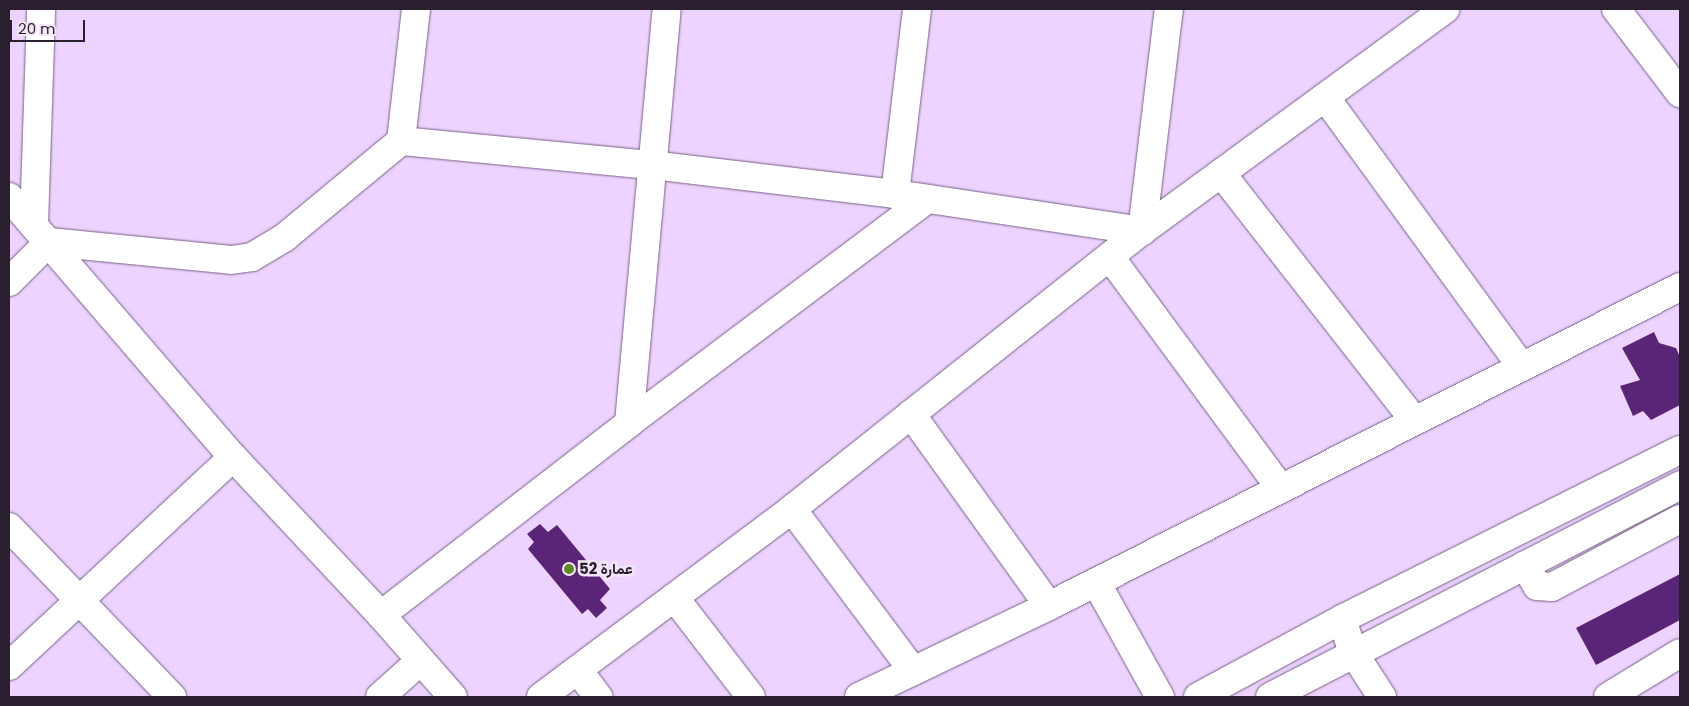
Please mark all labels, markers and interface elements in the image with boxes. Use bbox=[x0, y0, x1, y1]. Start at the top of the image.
scale bar bbox=[12, 10, 88, 42]
text: 20 m bbox=[18, 18, 56, 39]
place label: عمارة 52 bbox=[579, 560, 633, 578]
marker: عمارة 52 bbox=[563, 563, 575, 575]

